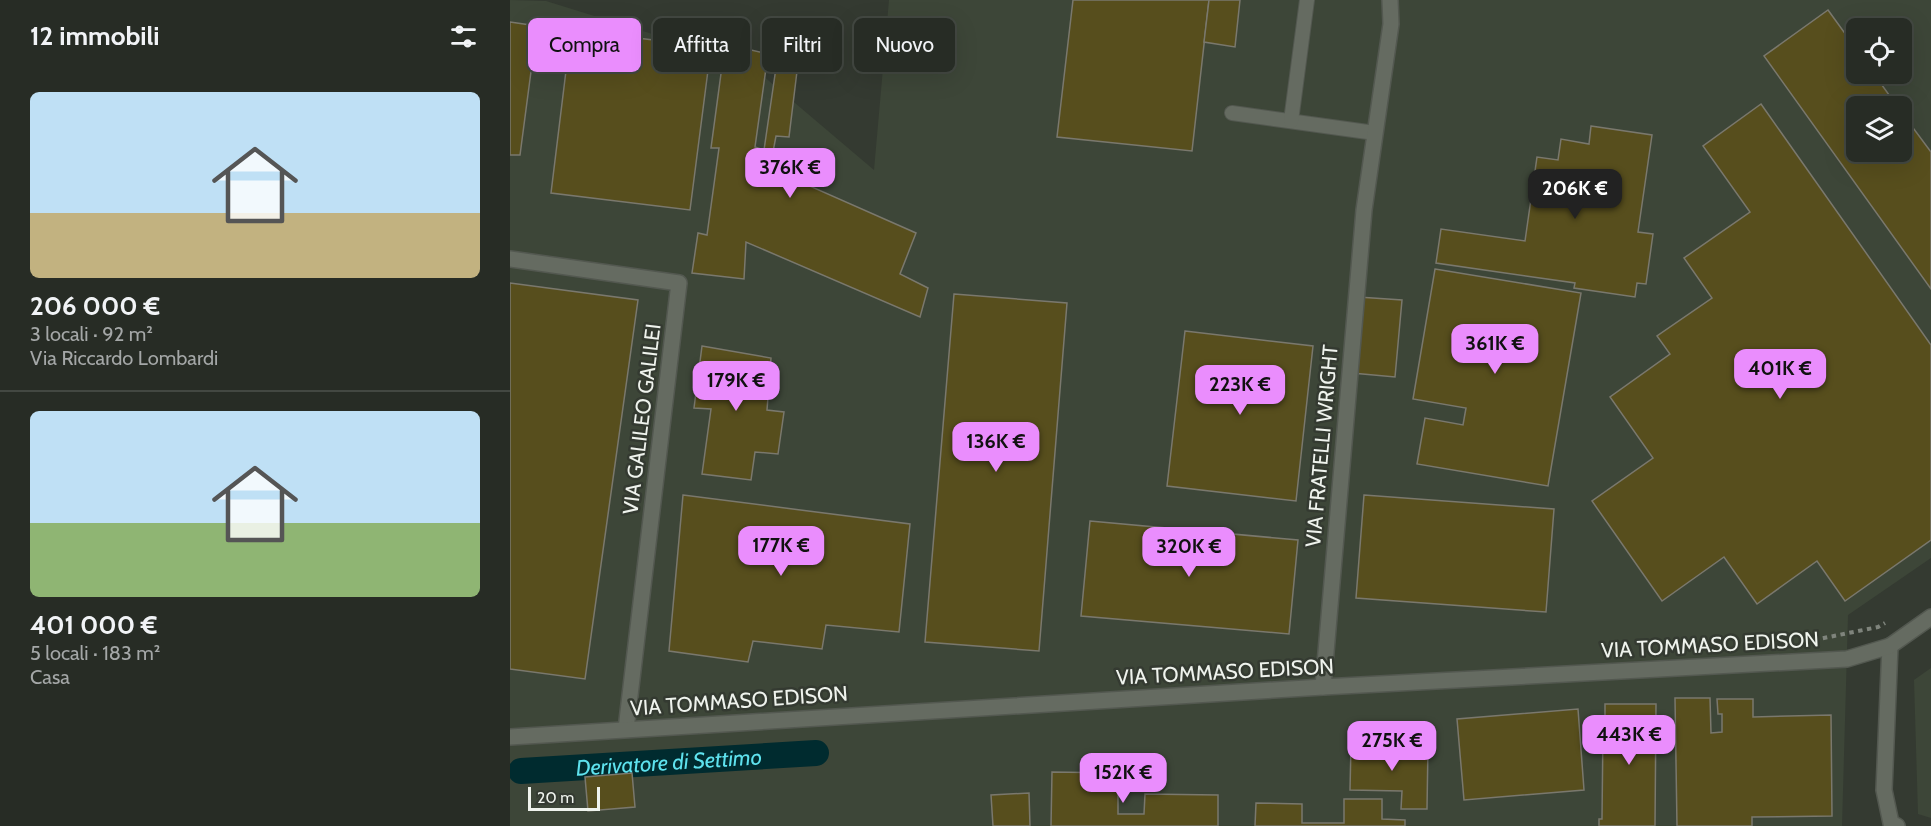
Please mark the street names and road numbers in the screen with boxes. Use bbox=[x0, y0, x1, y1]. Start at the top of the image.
street label: VIA GALILEO GALILEI bbox=[617, 322, 666, 516]
street label: VIA FRATELLI WRIGHT bbox=[1300, 344, 1343, 548]
street label: VIA TOMMASO EDISON bbox=[1600, 626, 1820, 663]
street label: VIA TOMMASO EDISON bbox=[1115, 653, 1335, 690]
street label: VIA TOMMASO EDISON bbox=[629, 680, 849, 721]

